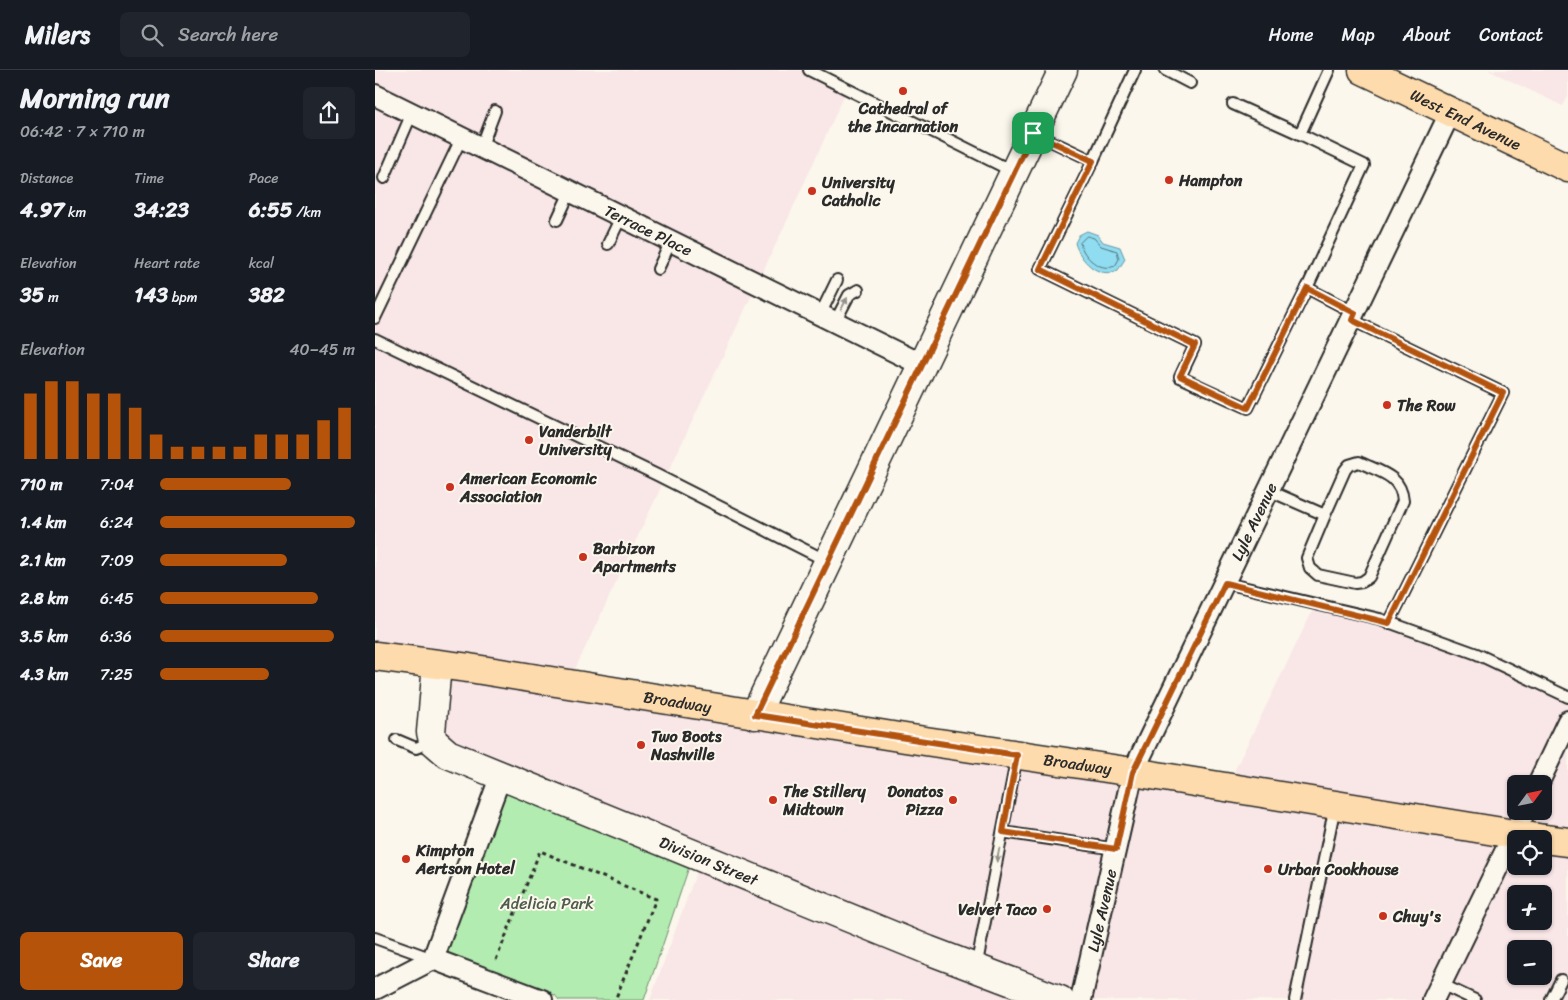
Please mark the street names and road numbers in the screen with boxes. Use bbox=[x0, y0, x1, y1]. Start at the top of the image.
street label: West End Avenue bbox=[1405, 81, 1526, 159]
street label: Terrace Place bbox=[599, 196, 697, 265]
street label: Lyle Avenue bbox=[1223, 477, 1285, 566]
street label: Broadway bbox=[641, 682, 714, 722]
street label: Broadway bbox=[1042, 745, 1114, 784]
street label: Division Street bbox=[655, 828, 763, 894]
street label: Lyle Avenue bbox=[1078, 866, 1125, 955]

